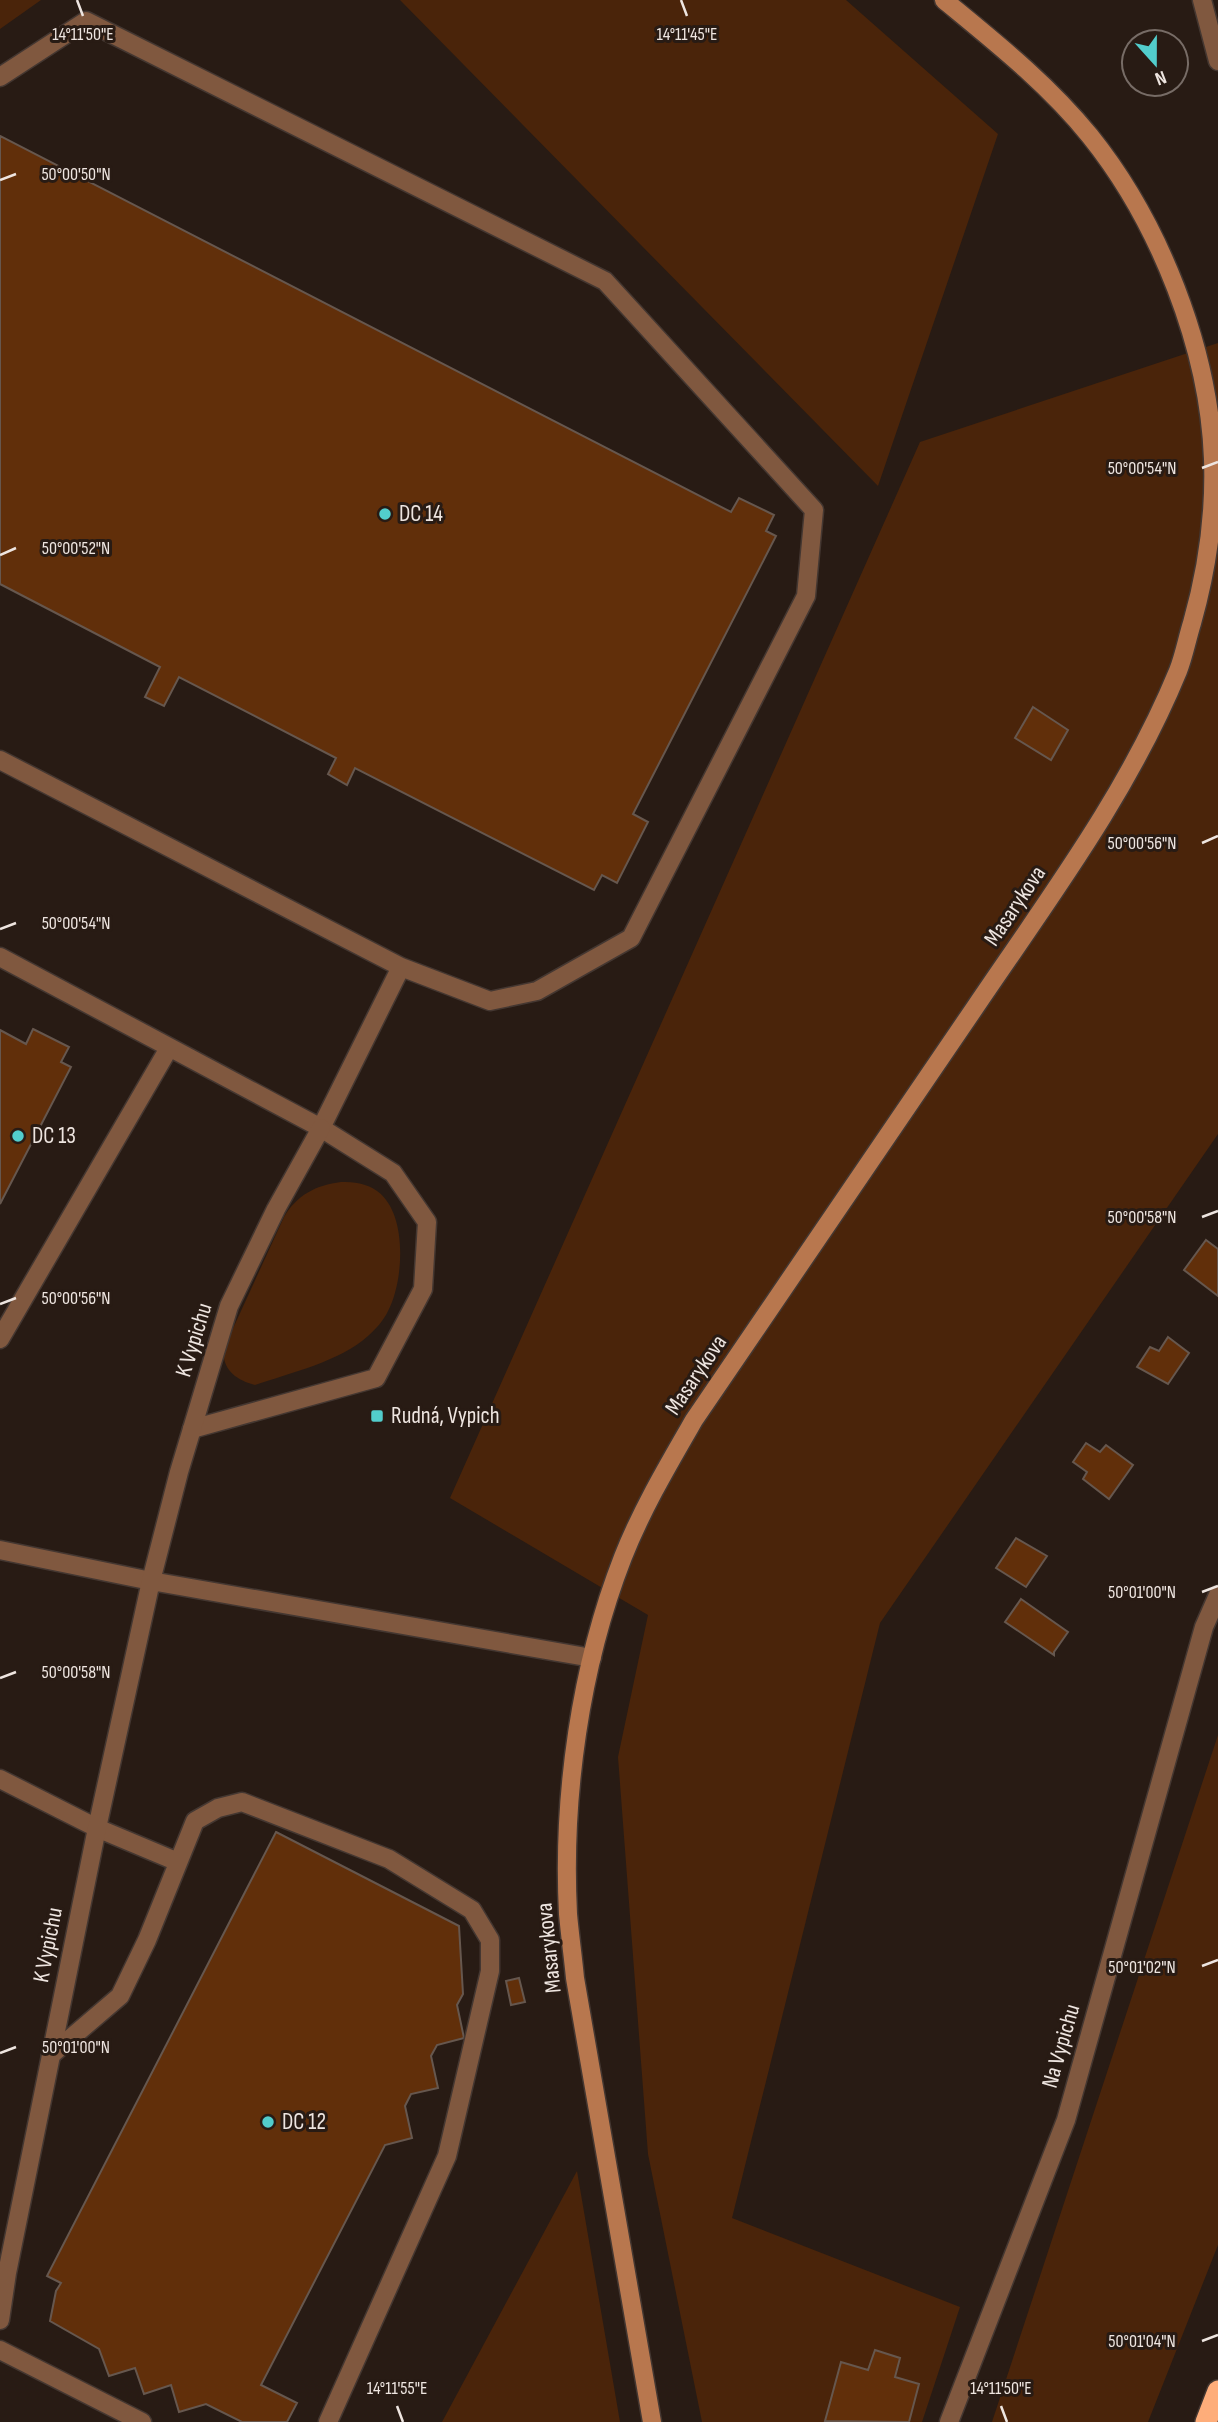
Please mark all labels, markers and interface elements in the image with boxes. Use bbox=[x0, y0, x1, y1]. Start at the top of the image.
text: 14°11'50"E bbox=[52, 24, 114, 45]
text: 14°11'45"E bbox=[656, 24, 718, 45]
north arrow bbox=[1120, 28, 1190, 98]
text: N bbox=[1152, 65, 1169, 90]
text: 50°00'50"N bbox=[41, 164, 111, 185]
text: 50°00'54"N bbox=[1108, 458, 1176, 479]
place label: DC 14 bbox=[399, 500, 443, 528]
marker: DC 14 bbox=[377, 506, 393, 522]
text: 50°00'52"N bbox=[42, 538, 110, 559]
text: 50°00'56"N bbox=[1107, 833, 1177, 854]
street label: Masarykova bbox=[978, 861, 1052, 951]
text: 50°00'54"N bbox=[42, 913, 110, 934]
place label: DC 13 bbox=[32, 1122, 76, 1150]
marker: DC 13 bbox=[10, 1128, 26, 1144]
text: 50°00'58"N bbox=[1108, 1207, 1176, 1228]
text: 50°00'56"N bbox=[41, 1288, 111, 1309]
street label: K Vypichu bbox=[170, 1300, 218, 1380]
street label: Masarykova bbox=[659, 1330, 733, 1420]
place label: Rudná, Vypich bbox=[391, 1402, 500, 1430]
marker: Rudná, Vypich bbox=[369, 1408, 385, 1424]
text: 50°01'00"N bbox=[1108, 1582, 1176, 1603]
text: 50°00'58"N bbox=[42, 1662, 110, 1683]
street label: Masarykova bbox=[530, 1902, 568, 1994]
street label: K Vypichu bbox=[27, 1905, 69, 1985]
text: 50°01'02"N bbox=[1108, 1957, 1176, 1978]
street label: Na Vypichu bbox=[1036, 2001, 1086, 2091]
text: 50°01'00"N bbox=[42, 2037, 110, 2058]
place label: DC 12 bbox=[282, 2108, 326, 2136]
marker: DC 12 bbox=[260, 2114, 276, 2130]
text: 50°01'04"N bbox=[1108, 2331, 1176, 2352]
text: 14°11'55"E bbox=[367, 2378, 427, 2399]
text: 14°11'50"E bbox=[970, 2378, 1032, 2399]

